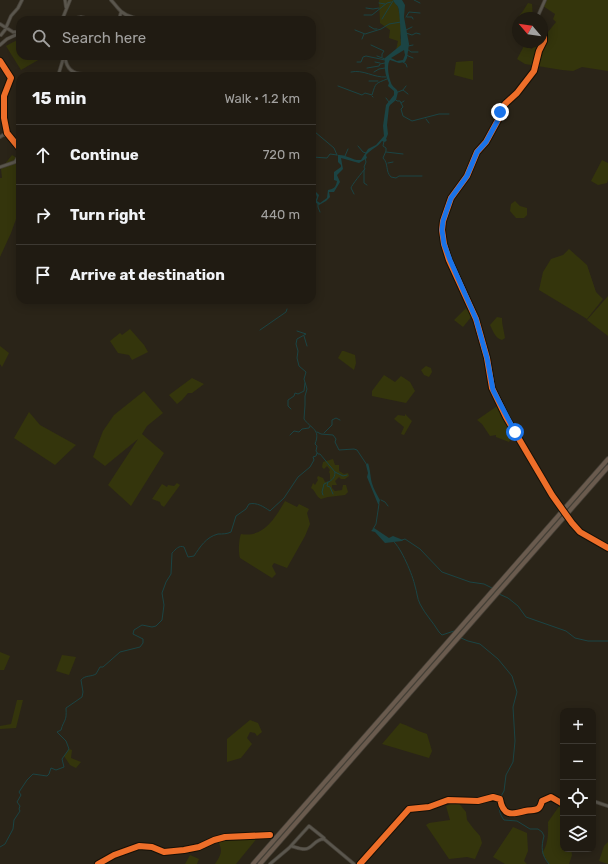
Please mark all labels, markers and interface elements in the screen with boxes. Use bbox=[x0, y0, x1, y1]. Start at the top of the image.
north arrow bbox=[512, 12, 548, 48]
search box bbox=[16, 16, 316, 60]
icon: search bbox=[30, 27, 52, 49]
text: Search here bbox=[62, 29, 146, 47]
text: 15 min bbox=[32, 88, 86, 108]
text: Walk · 1.2 km bbox=[224, 91, 300, 106]
route end bbox=[491, 103, 509, 121]
icon: ahead bbox=[32, 144, 54, 166]
text: Continue bbox=[70, 146, 139, 164]
text: 720 m bbox=[263, 147, 300, 162]
icon: right bbox=[32, 204, 54, 226]
text: Turn right bbox=[70, 206, 145, 224]
text: 440 m bbox=[261, 207, 300, 222]
icon: arrive bbox=[32, 264, 54, 286]
text: Arrive at destination bbox=[70, 266, 225, 284]
route start bbox=[506, 423, 524, 441]
map controls bbox=[560, 708, 596, 852]
button: + bbox=[560, 708, 596, 744]
button: − bbox=[560, 744, 596, 780]
button: locate bbox=[560, 780, 596, 816]
button: layers bbox=[560, 816, 596, 852]

